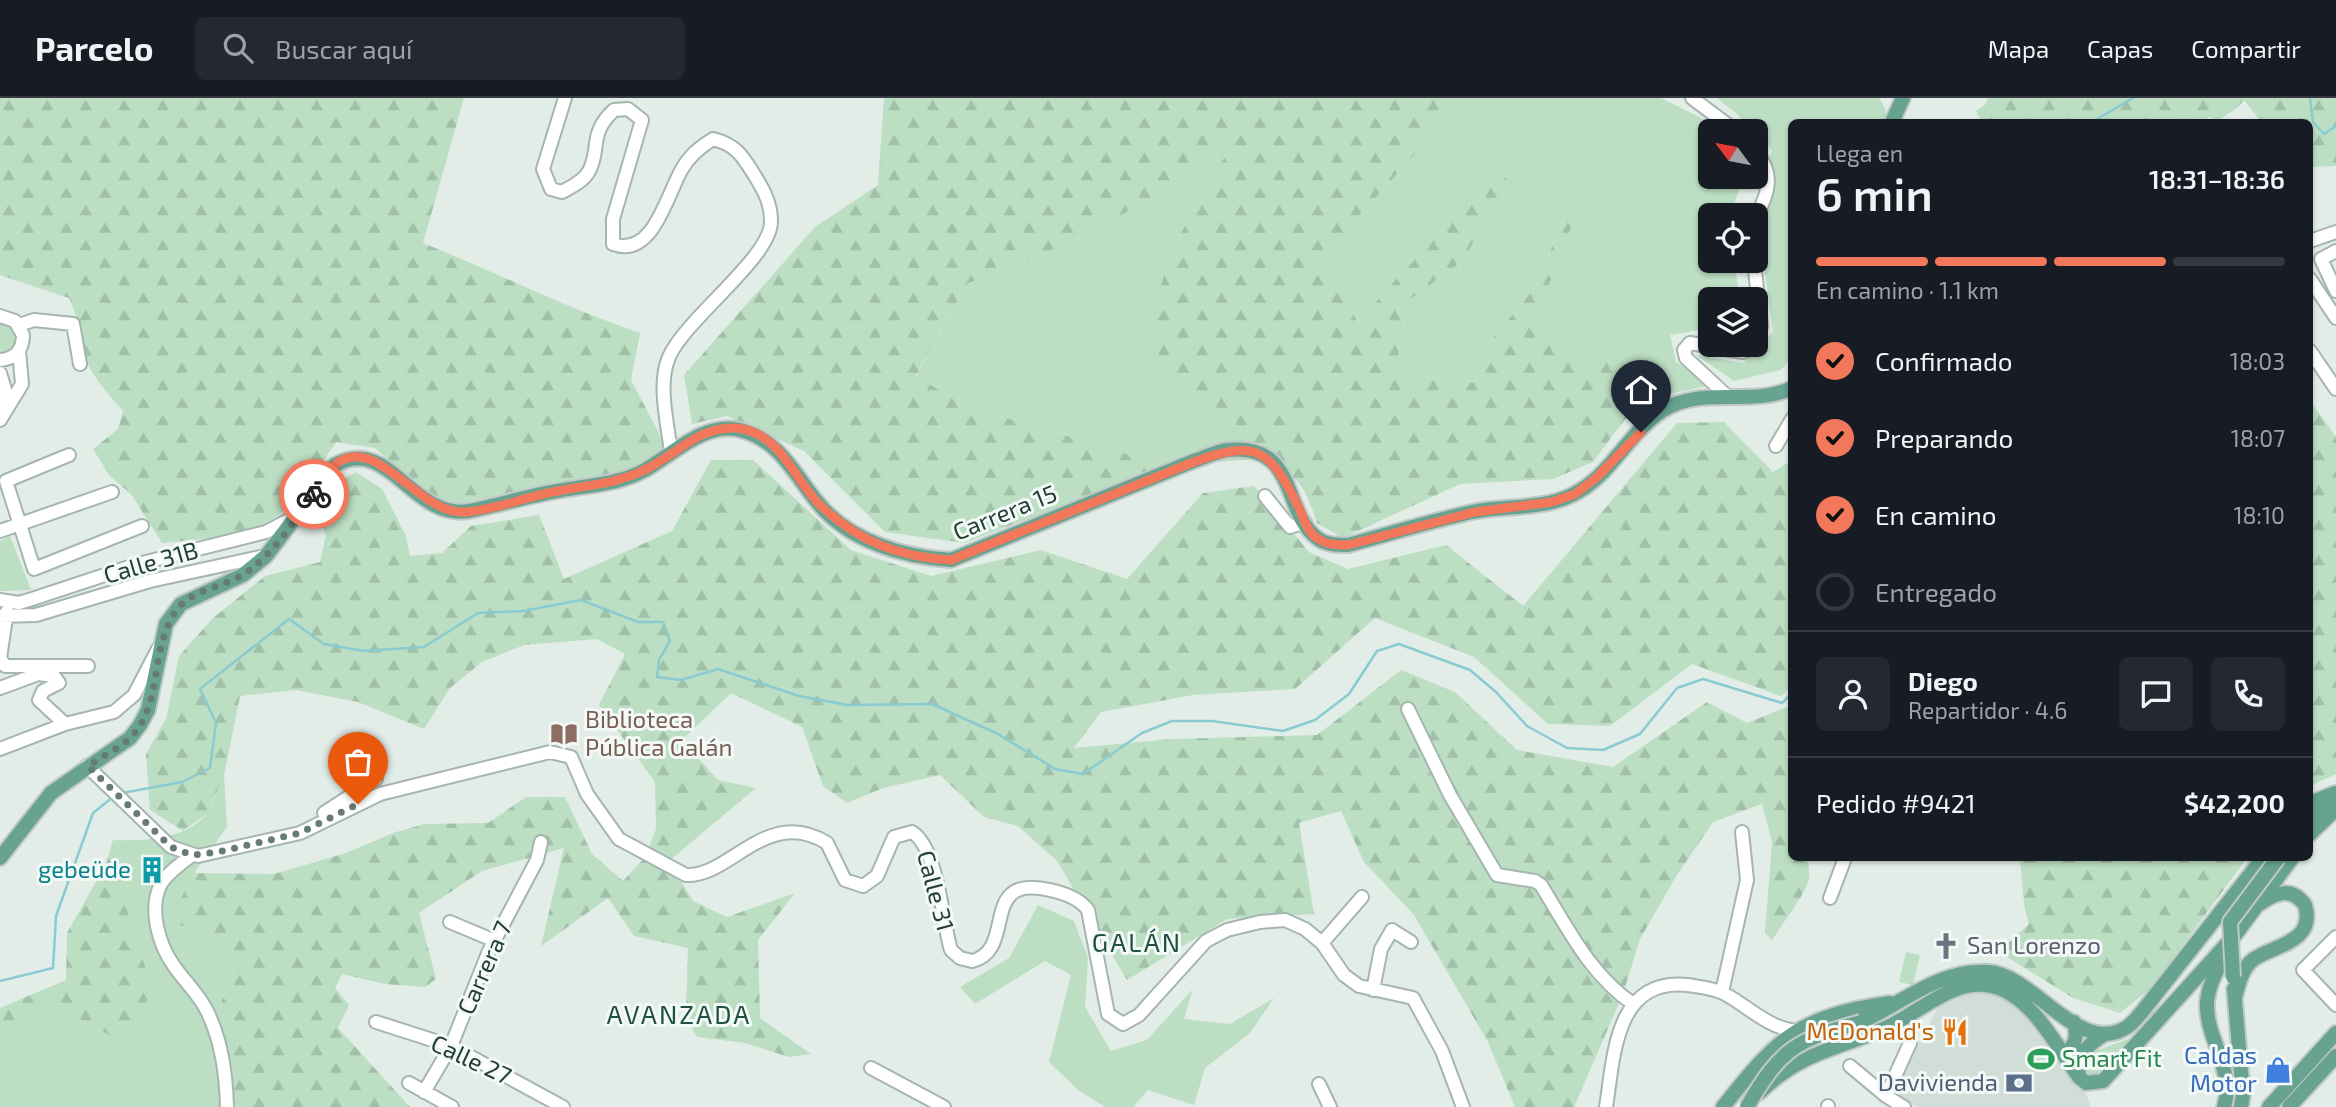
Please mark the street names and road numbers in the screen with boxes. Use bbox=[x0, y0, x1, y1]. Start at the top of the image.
street label: Carrera 15 bbox=[948, 478, 1061, 546]
street label: Calle 31B bbox=[100, 534, 201, 589]
street label: Calle 31 bbox=[912, 847, 961, 934]
street label: Carrera 7 bbox=[450, 916, 517, 1019]
street label: Calle 27 bbox=[427, 1028, 516, 1090]

